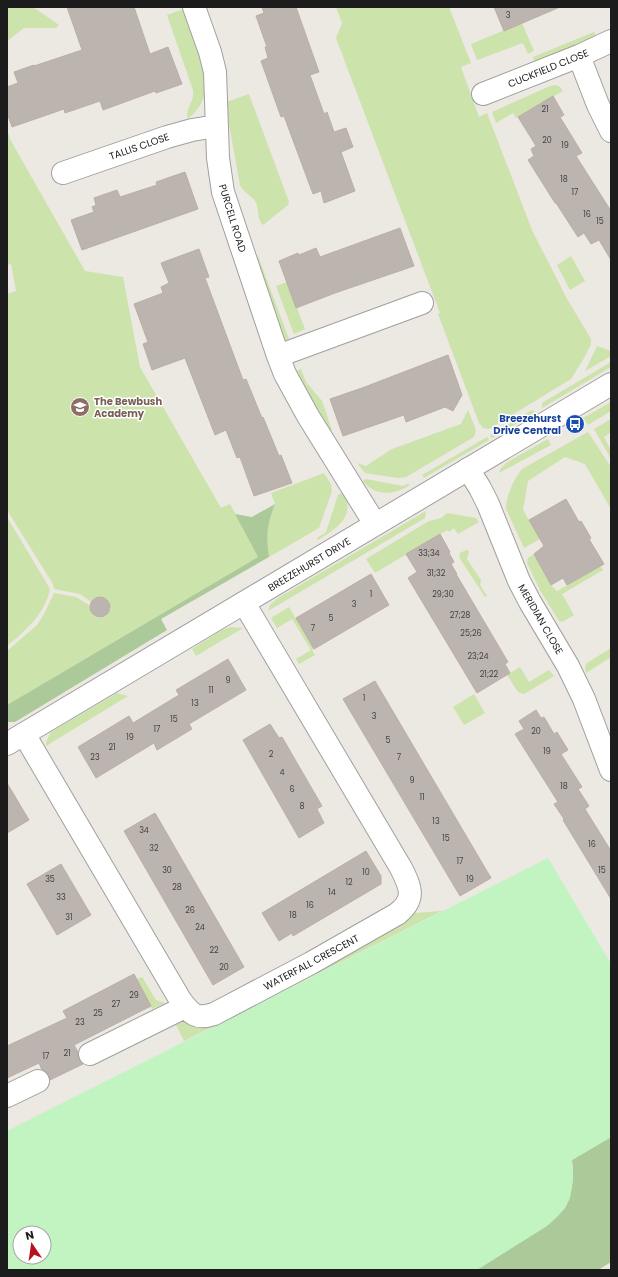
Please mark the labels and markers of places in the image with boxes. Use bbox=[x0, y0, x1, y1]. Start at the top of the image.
place label: The Bewbush Academy bbox=[94, 394, 162, 421]
school or university icon: The Bewbush Academy bbox=[69, 396, 91, 418]
place label: Breezehurst Drive Central bbox=[493, 411, 561, 438]
bus stop icon: Breezehurst Drive Central bbox=[564, 413, 586, 435]

